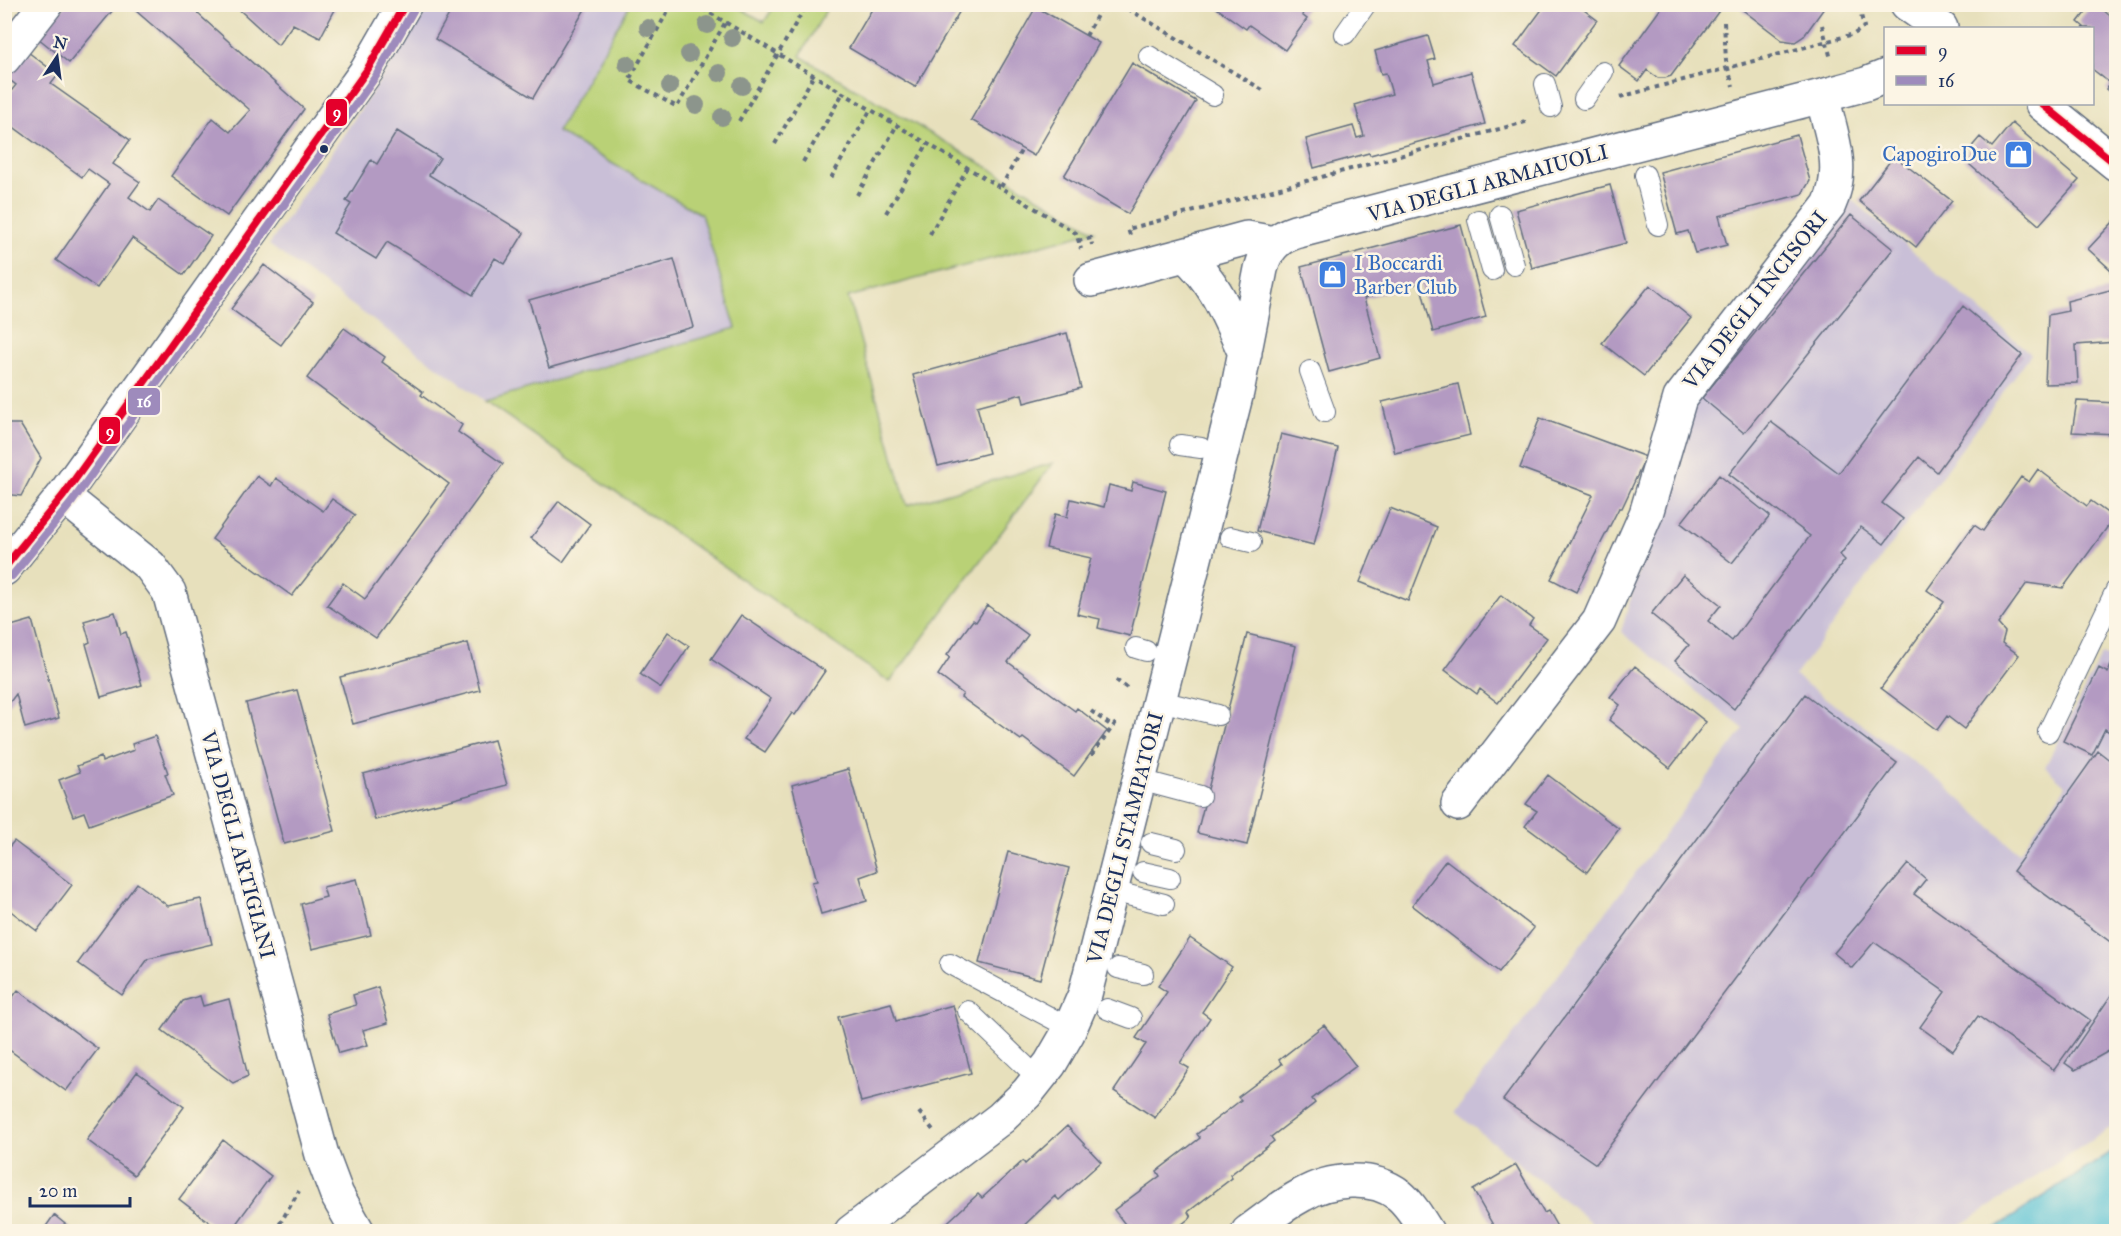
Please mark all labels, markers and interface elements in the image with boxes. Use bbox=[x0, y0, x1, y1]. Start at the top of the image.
north arrow bbox=[27, 27, 87, 87]
legend bbox=[1884, 27, 2094, 105]
text: N bbox=[52, 32, 69, 54]
text: 9 bbox=[1938, 40, 1948, 62]
text: 16 bbox=[1938, 70, 1955, 92]
line badge: 9 bbox=[325, 98, 348, 127]
text: 9 bbox=[333, 103, 341, 123]
street label: VIA DEGLI ARMAIUOLI bbox=[1364, 138, 1611, 228]
shop icon: CapogiroDue bbox=[2002, 138, 2034, 170]
place label: CapogiroDue bbox=[1882, 141, 1997, 167]
unlabelled marker bbox=[318, 143, 330, 155]
street label: VIA DEGLI INCISORI bbox=[1677, 205, 1833, 395]
place label: I Boccardi Barber Club bbox=[1354, 250, 1457, 300]
shop icon: I Boccardi Barber Club bbox=[1317, 259, 1349, 291]
line badge: 16 bbox=[127, 387, 161, 416]
text: 16 bbox=[137, 392, 152, 411]
line badge: 9 bbox=[98, 416, 121, 445]
text: 9 bbox=[106, 422, 114, 442]
street label: VIA DEGLI STAMPATORI bbox=[1081, 709, 1169, 968]
street label: VIA DEGLI ARTIGIANI bbox=[195, 727, 281, 962]
scale bar bbox=[30, 1170, 130, 1208]
text: 20 m bbox=[39, 1180, 77, 1202]

